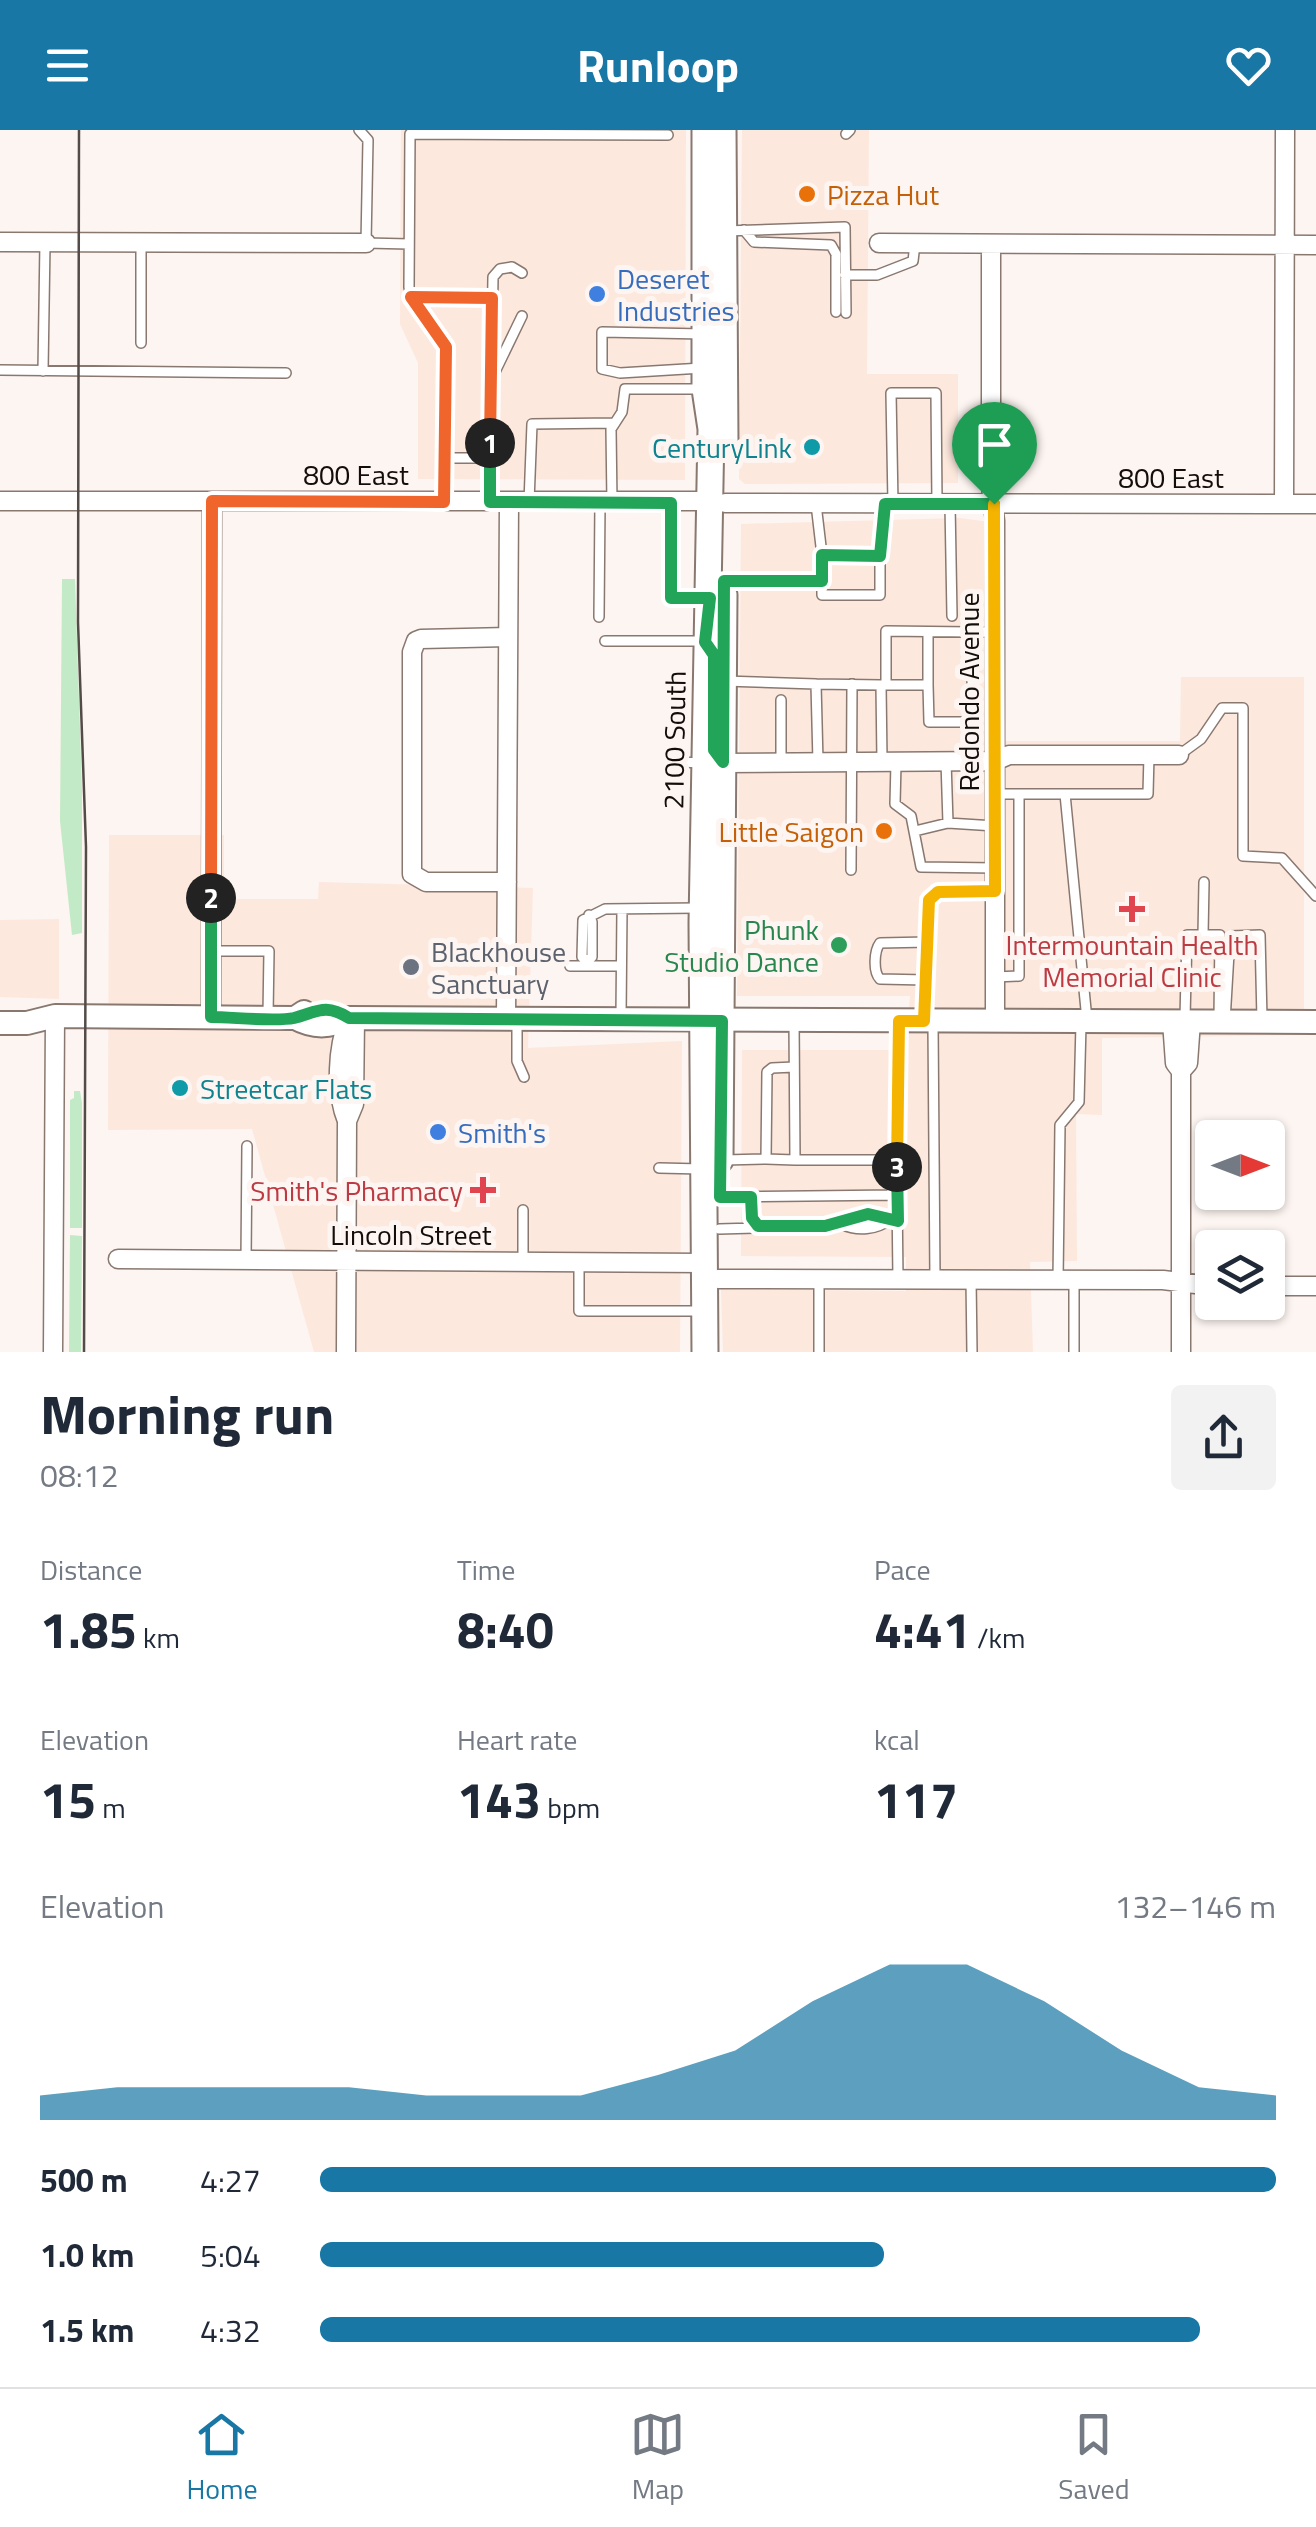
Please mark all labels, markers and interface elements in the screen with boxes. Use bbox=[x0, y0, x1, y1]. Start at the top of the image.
text: Runloop bbox=[577, 31, 739, 99]
icon: menu bbox=[40, 38, 95, 93]
icon: heart bbox=[1221, 38, 1276, 93]
place label: Pizza Hut bbox=[827, 173, 939, 216]
marker: Pizza Hut bbox=[796, 183, 818, 205]
place label: Deseret Industries bbox=[617, 257, 734, 332]
marker: Deseret Industries bbox=[586, 283, 608, 305]
pin bbox=[952, 402, 1037, 505]
icon: arrive bbox=[967, 417, 1022, 472]
pin: 1 bbox=[465, 418, 515, 468]
text: 1 bbox=[482, 421, 498, 464]
place label: CenturyLink bbox=[652, 426, 792, 469]
marker: CenturyLink bbox=[801, 436, 823, 458]
street label: 800 East bbox=[303, 453, 409, 496]
street label: 800 East bbox=[1118, 456, 1224, 499]
street label: Redondo Avenue bbox=[947, 592, 990, 792]
street label: 2100 South bbox=[651, 670, 697, 810]
place label: Little Saigon bbox=[718, 810, 864, 853]
marker: Little Saigon bbox=[873, 820, 895, 842]
pin: 2 bbox=[186, 873, 236, 923]
text: 2 bbox=[203, 876, 219, 919]
marker: Intermountain Health Memorial Clinic bbox=[1119, 896, 1145, 922]
place label: Phunk Studio Dance bbox=[664, 908, 819, 983]
place label: Intermountain Health Memorial Clinic bbox=[1006, 923, 1258, 998]
place label: Blackhouse Sanctuary bbox=[431, 930, 566, 1005]
marker: Phunk Studio Dance bbox=[828, 934, 850, 956]
marker: Blackhouse Sanctuary bbox=[400, 956, 422, 978]
place label: Streetcar Flats bbox=[200, 1067, 372, 1110]
marker: Streetcar Flats bbox=[169, 1077, 191, 1099]
place label: Smith's bbox=[458, 1111, 546, 1154]
north arrow bbox=[1195, 1120, 1285, 1210]
map controls bbox=[1195, 1120, 1285, 1320]
marker: Smith's bbox=[427, 1121, 449, 1143]
pin: 3 bbox=[872, 1142, 922, 1192]
text: 3 bbox=[889, 1145, 905, 1188]
place label: Smith's Pharmacy bbox=[250, 1169, 463, 1212]
marker: Smith's Pharmacy bbox=[472, 1179, 494, 1201]
street label: Lincoln Street bbox=[330, 1213, 492, 1256]
button: layers bbox=[1195, 1230, 1285, 1320]
text: Morning run bbox=[40, 1372, 334, 1455]
button: share bbox=[1171, 1385, 1276, 1490]
text: 08:12 bbox=[40, 1451, 119, 1499]
text: Distance bbox=[40, 1548, 142, 1591]
text: Time bbox=[457, 1548, 515, 1591]
text: Pace bbox=[874, 1548, 931, 1591]
text: 1.85 bbox=[40, 1591, 137, 1667]
text: 8:40 bbox=[457, 1591, 554, 1667]
text: 4:41 bbox=[874, 1591, 971, 1667]
text: km bbox=[137, 1616, 180, 1659]
text: /km bbox=[971, 1616, 1025, 1659]
text: Elevation bbox=[40, 1718, 149, 1761]
text: Heart rate bbox=[457, 1718, 577, 1761]
text: kcal bbox=[874, 1718, 920, 1761]
text: 15 bbox=[40, 1761, 96, 1837]
text: 143 bbox=[457, 1761, 541, 1837]
text: 117 bbox=[874, 1761, 958, 1837]
text: m bbox=[96, 1786, 126, 1829]
text: bpm bbox=[541, 1786, 600, 1829]
text: Elevation bbox=[40, 1882, 164, 1930]
text: 132–146 m bbox=[1114, 1882, 1276, 1930]
text: 500 m bbox=[40, 2156, 128, 2204]
text: 4:27 bbox=[200, 2156, 261, 2204]
text: 1.0 km bbox=[40, 2231, 134, 2279]
text: 5:04 bbox=[200, 2231, 261, 2279]
text: 1.5 km bbox=[40, 2306, 134, 2354]
text: 4:32 bbox=[200, 2306, 261, 2354]
tab: Home bbox=[186, 2407, 258, 2510]
tab: Map bbox=[630, 2407, 685, 2510]
tab: Saved bbox=[1058, 2407, 1130, 2510]

